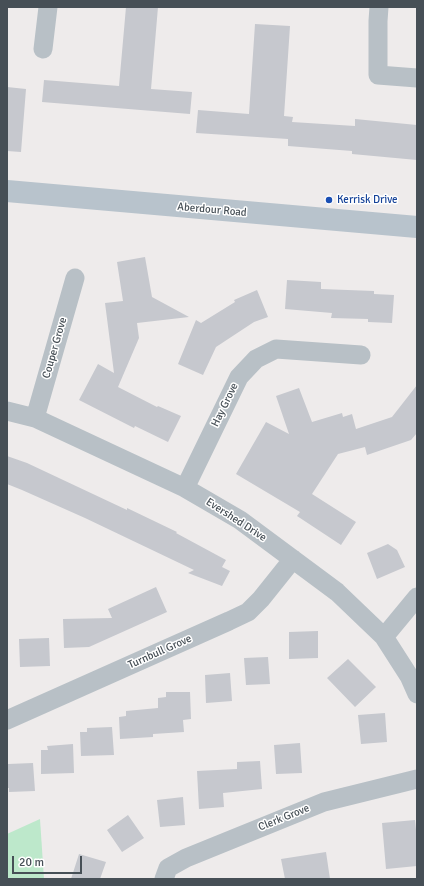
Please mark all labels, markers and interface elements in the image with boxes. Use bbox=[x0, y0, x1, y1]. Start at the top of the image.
place label: Kerrisk Drive bbox=[337, 193, 397, 207]
marker: Kerrisk Drive bbox=[324, 195, 334, 205]
street label: Aberdour Road bbox=[177, 200, 247, 220]
street label: Couper Grove bbox=[40, 316, 70, 380]
street label: Hay Grove bbox=[209, 381, 241, 429]
street label: Evershed Drive bbox=[203, 496, 269, 544]
street label: Turnbull Grove bbox=[126, 632, 194, 672]
street label: Clerk Grove bbox=[256, 802, 312, 834]
scale bar bbox=[14, 848, 84, 874]
text: 20 m bbox=[19, 855, 44, 870]

